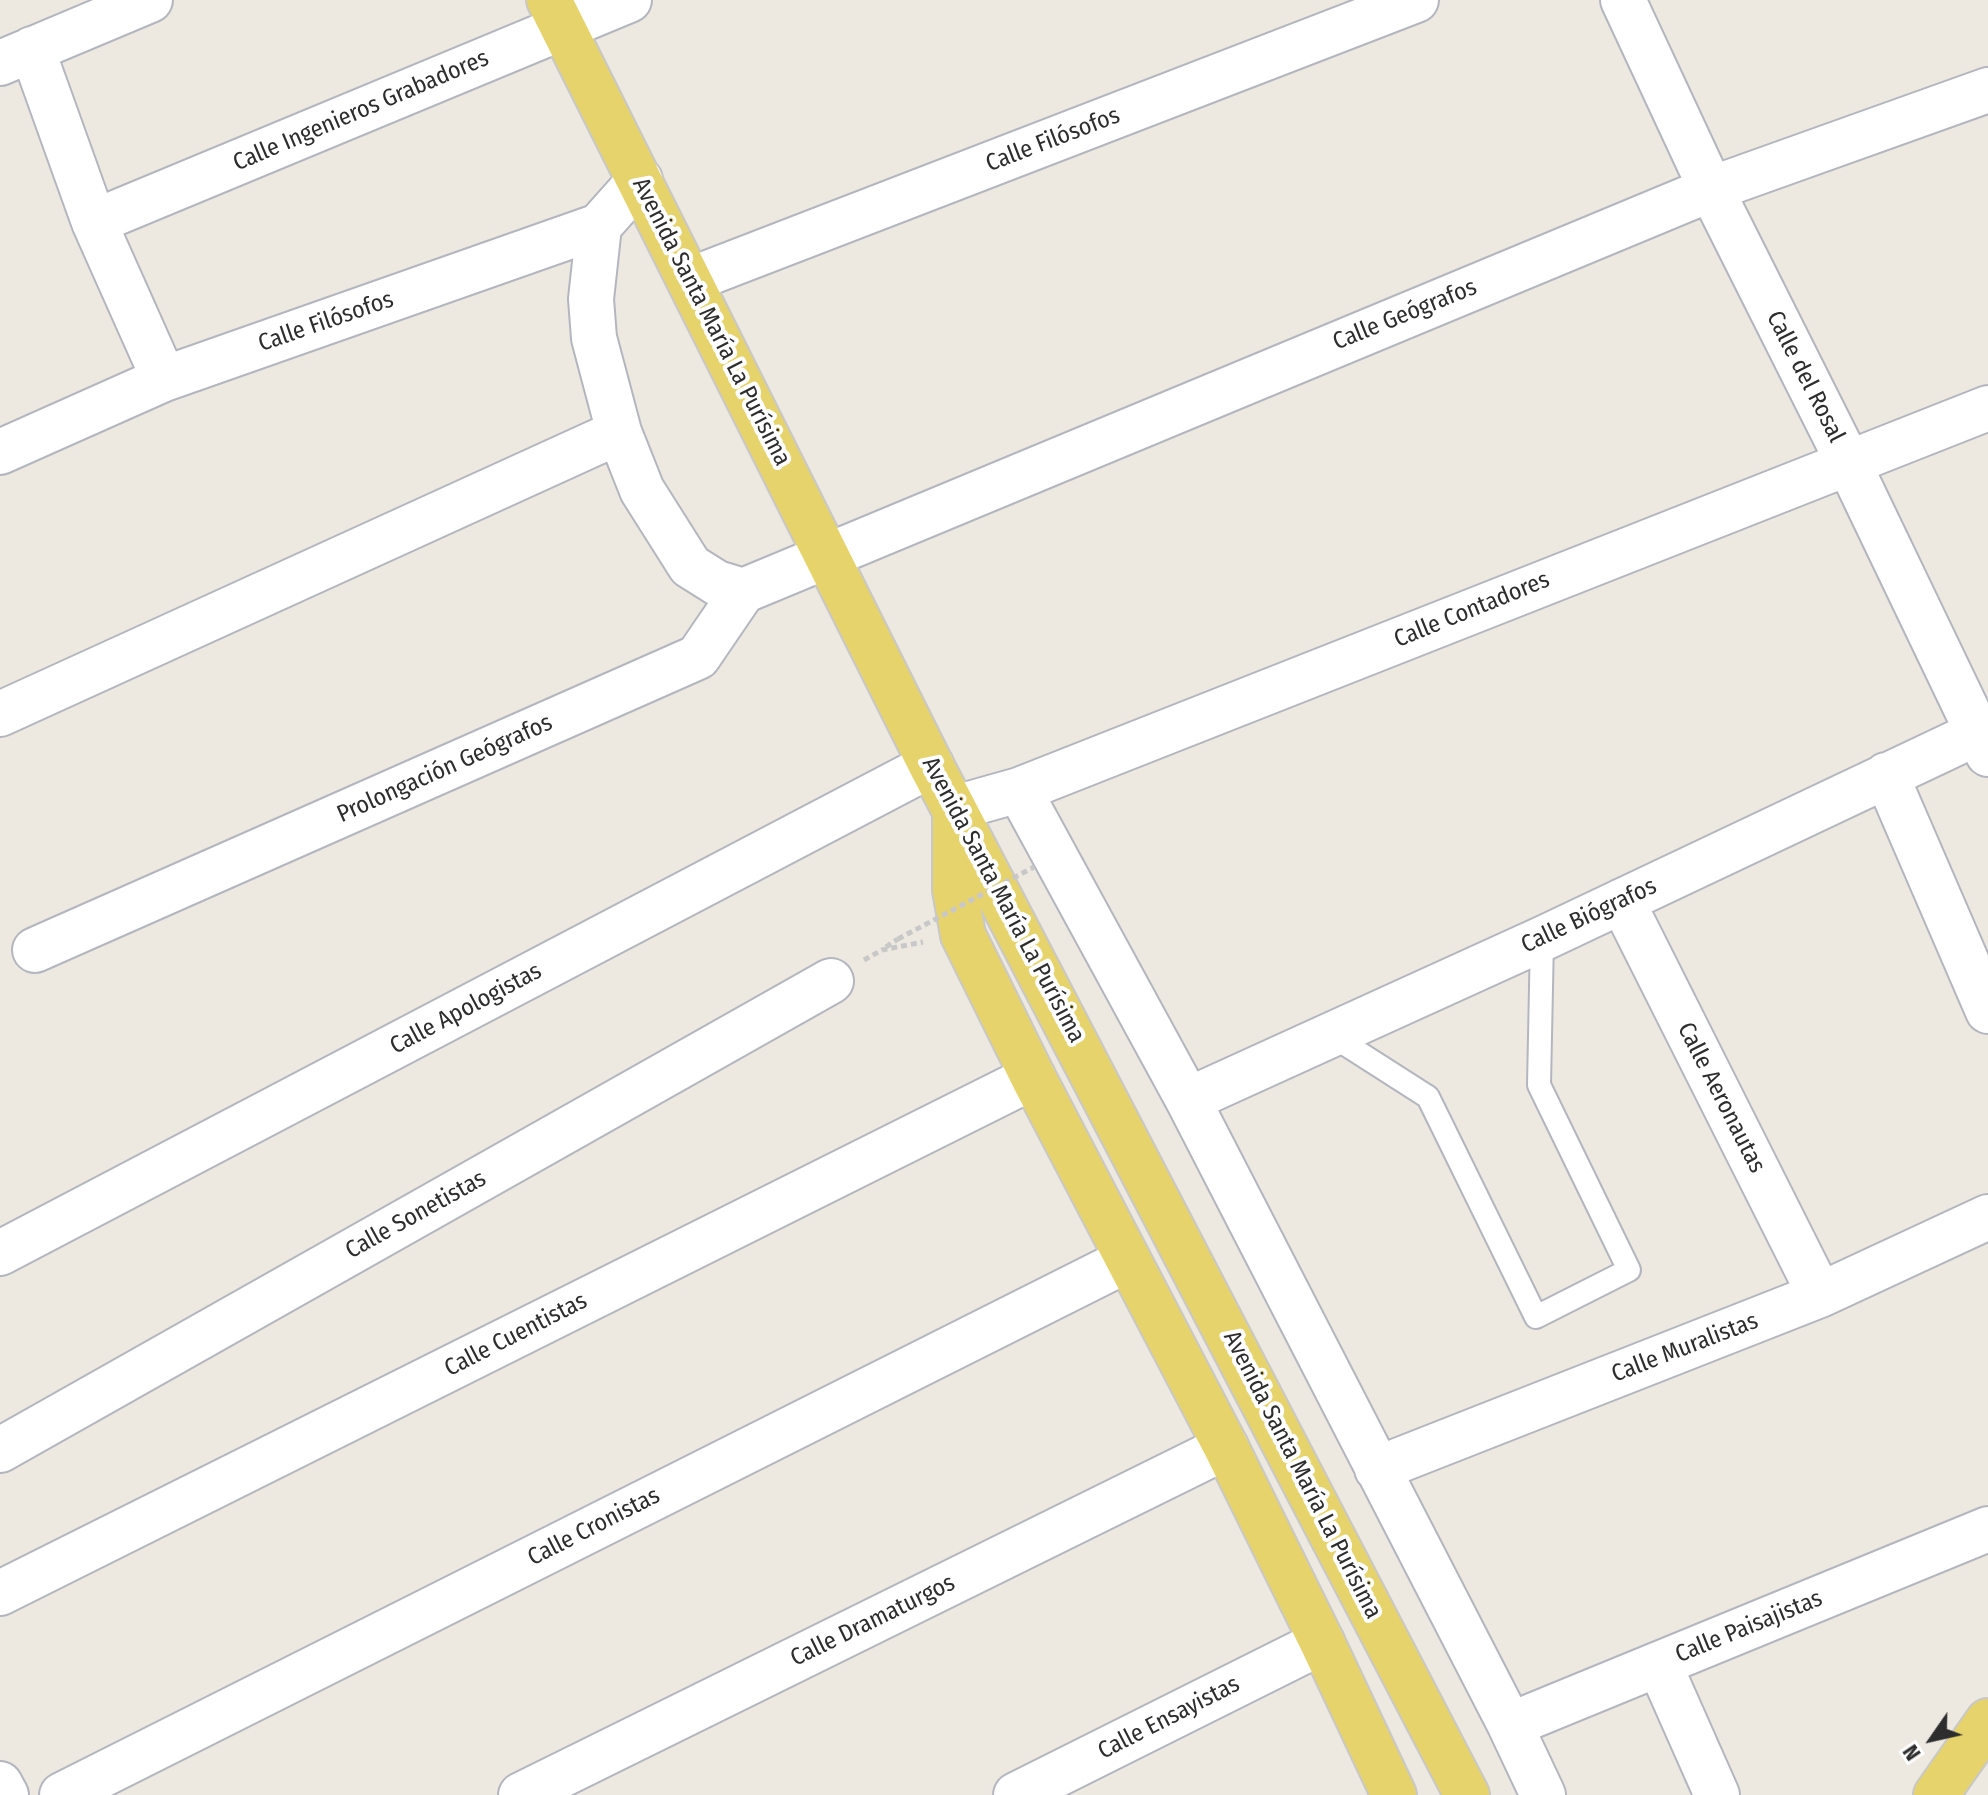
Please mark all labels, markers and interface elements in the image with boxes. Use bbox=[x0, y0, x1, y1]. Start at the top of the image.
street label: Calle Ingenieros Grabadores bbox=[229, 44, 493, 178]
street label: Calle Filósofos bbox=[982, 101, 1124, 179]
street label: Avenida Santa María La Purísima bbox=[626, 173, 796, 471]
street label: Calle Geógrafos bbox=[1329, 273, 1481, 357]
street label: Calle Filósofos bbox=[255, 285, 397, 359]
street label: Calle del Rosal bbox=[1760, 307, 1850, 447]
street label: Calle Contadores bbox=[1390, 566, 1554, 654]
street label: Prolongación Geógrafos bbox=[333, 709, 557, 829]
street label: Avenida Santa María La Purísima bbox=[915, 752, 1091, 1048]
street label: Calle Biógrafos bbox=[1517, 872, 1661, 960]
street label: Calle Apologistas bbox=[385, 957, 547, 1061]
street label: Calle Aeronautas bbox=[1671, 1018, 1771, 1178]
street label: Calle Sonetistas bbox=[341, 1165, 491, 1265]
street label: Calle Cuentistas bbox=[440, 1287, 592, 1383]
street label: Calle Muralistas bbox=[1608, 1307, 1762, 1389]
street label: Avenida Santa María La Purísima bbox=[1217, 1326, 1387, 1624]
street label: Calle Cronistas bbox=[523, 1481, 665, 1573]
street label: Calle Dramaturgos bbox=[786, 1569, 960, 1673]
street label: Calle Paisajistas bbox=[1671, 1584, 1827, 1670]
street label: Calle Ensayistas bbox=[1093, 1670, 1245, 1766]
north arrow bbox=[1892, 1699, 1972, 1779]
text: N bbox=[1897, 1740, 1927, 1766]

